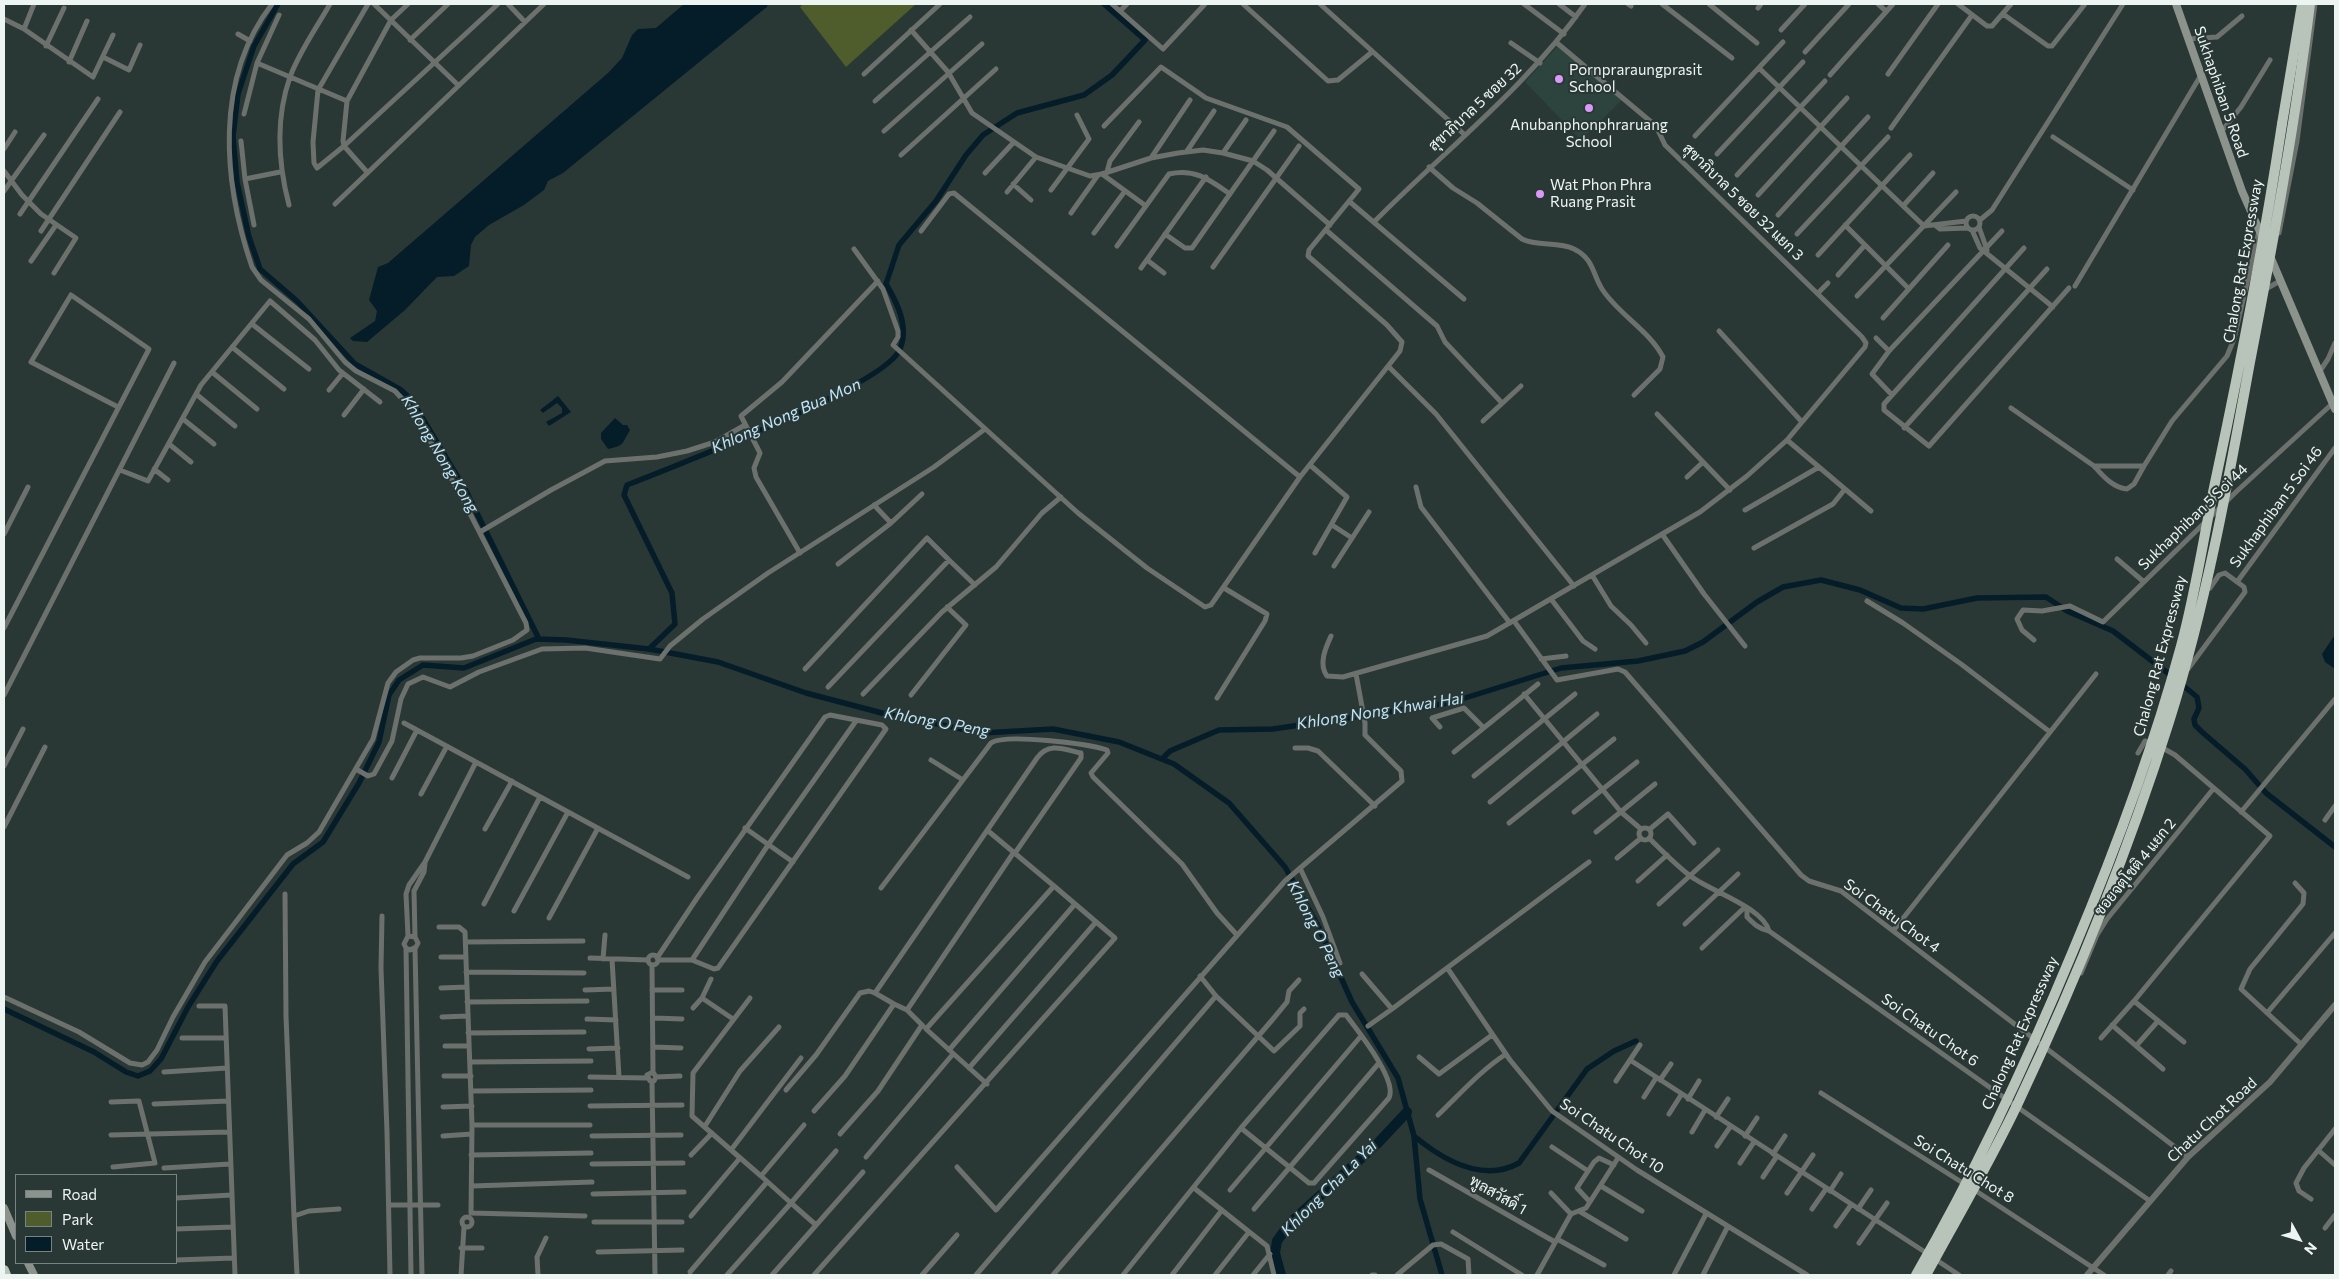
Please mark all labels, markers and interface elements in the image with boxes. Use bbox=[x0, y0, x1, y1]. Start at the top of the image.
street label: Sukhaphiban 5 Road bbox=[2190, 24, 2252, 160]
street label: สุขาภิบาล 5 ซอย 32 bbox=[1425, 59, 1525, 155]
place label: Pornpraraungprasit School bbox=[1569, 61, 1702, 96]
marker: Pornpraraungprasit School bbox=[1553, 73, 1565, 85]
marker: Anubanphonphraruang School bbox=[1583, 102, 1595, 114]
place label: Anubanphonphraruang School bbox=[1510, 116, 1668, 151]
street label: สุขาภิบาล 5 ซอย 32 แยก 3 bbox=[1679, 140, 1807, 264]
place label: Wat Phon Phra Ruang Prasit bbox=[1550, 176, 1652, 211]
street label: Chalong Rat Expressway bbox=[2220, 178, 2266, 344]
marker: Wat Phon Phra Ruang Prasit bbox=[1534, 188, 1546, 200]
water label: Khlong Nong Bua Mon bbox=[708, 374, 864, 458]
water label: Khlong Nong Kong bbox=[397, 391, 483, 517]
street label: Sukhaphiban 5 Soi 46 bbox=[2226, 443, 2326, 571]
street label: Sukhaphiban 5 Soi 44 bbox=[2135, 460, 2251, 574]
street label: Chalong Rat Expressway bbox=[2130, 573, 2190, 739]
water label: Khlong Nong Khwai Hai bbox=[1295, 688, 1465, 734]
water label: Khlong O Peng bbox=[883, 703, 991, 741]
street label: ซอยจตุโชติ 4 แยก 2 bbox=[2090, 815, 2180, 919]
street label: Soi Chatu Chot 4 bbox=[1840, 875, 1944, 957]
water label: Khlong O Peng bbox=[1283, 877, 1349, 981]
street label: Chalong Rat Expressway bbox=[1978, 953, 2062, 1113]
street label: Soi Chatu Chot 6 bbox=[1878, 990, 1982, 1070]
street label: Chatu Chot Road bbox=[2163, 1074, 2261, 1166]
street label: Soi Chatu Chot 10 bbox=[1557, 1095, 1667, 1177]
street label: Soi Chatu Chot 8 bbox=[1911, 1131, 2017, 1207]
water label: Khlong Cha La Yai bbox=[1277, 1136, 1381, 1240]
street label: พูลสวัสดิ์ 1 bbox=[1466, 1172, 1530, 1218]
legend bbox=[15, 1174, 178, 1264]
text: Road bbox=[62, 1185, 97, 1203]
text: Park bbox=[62, 1210, 93, 1228]
north arrow bbox=[2274, 1214, 2324, 1264]
text: Water bbox=[62, 1235, 104, 1253]
text: N bbox=[2301, 1239, 2321, 1258]

